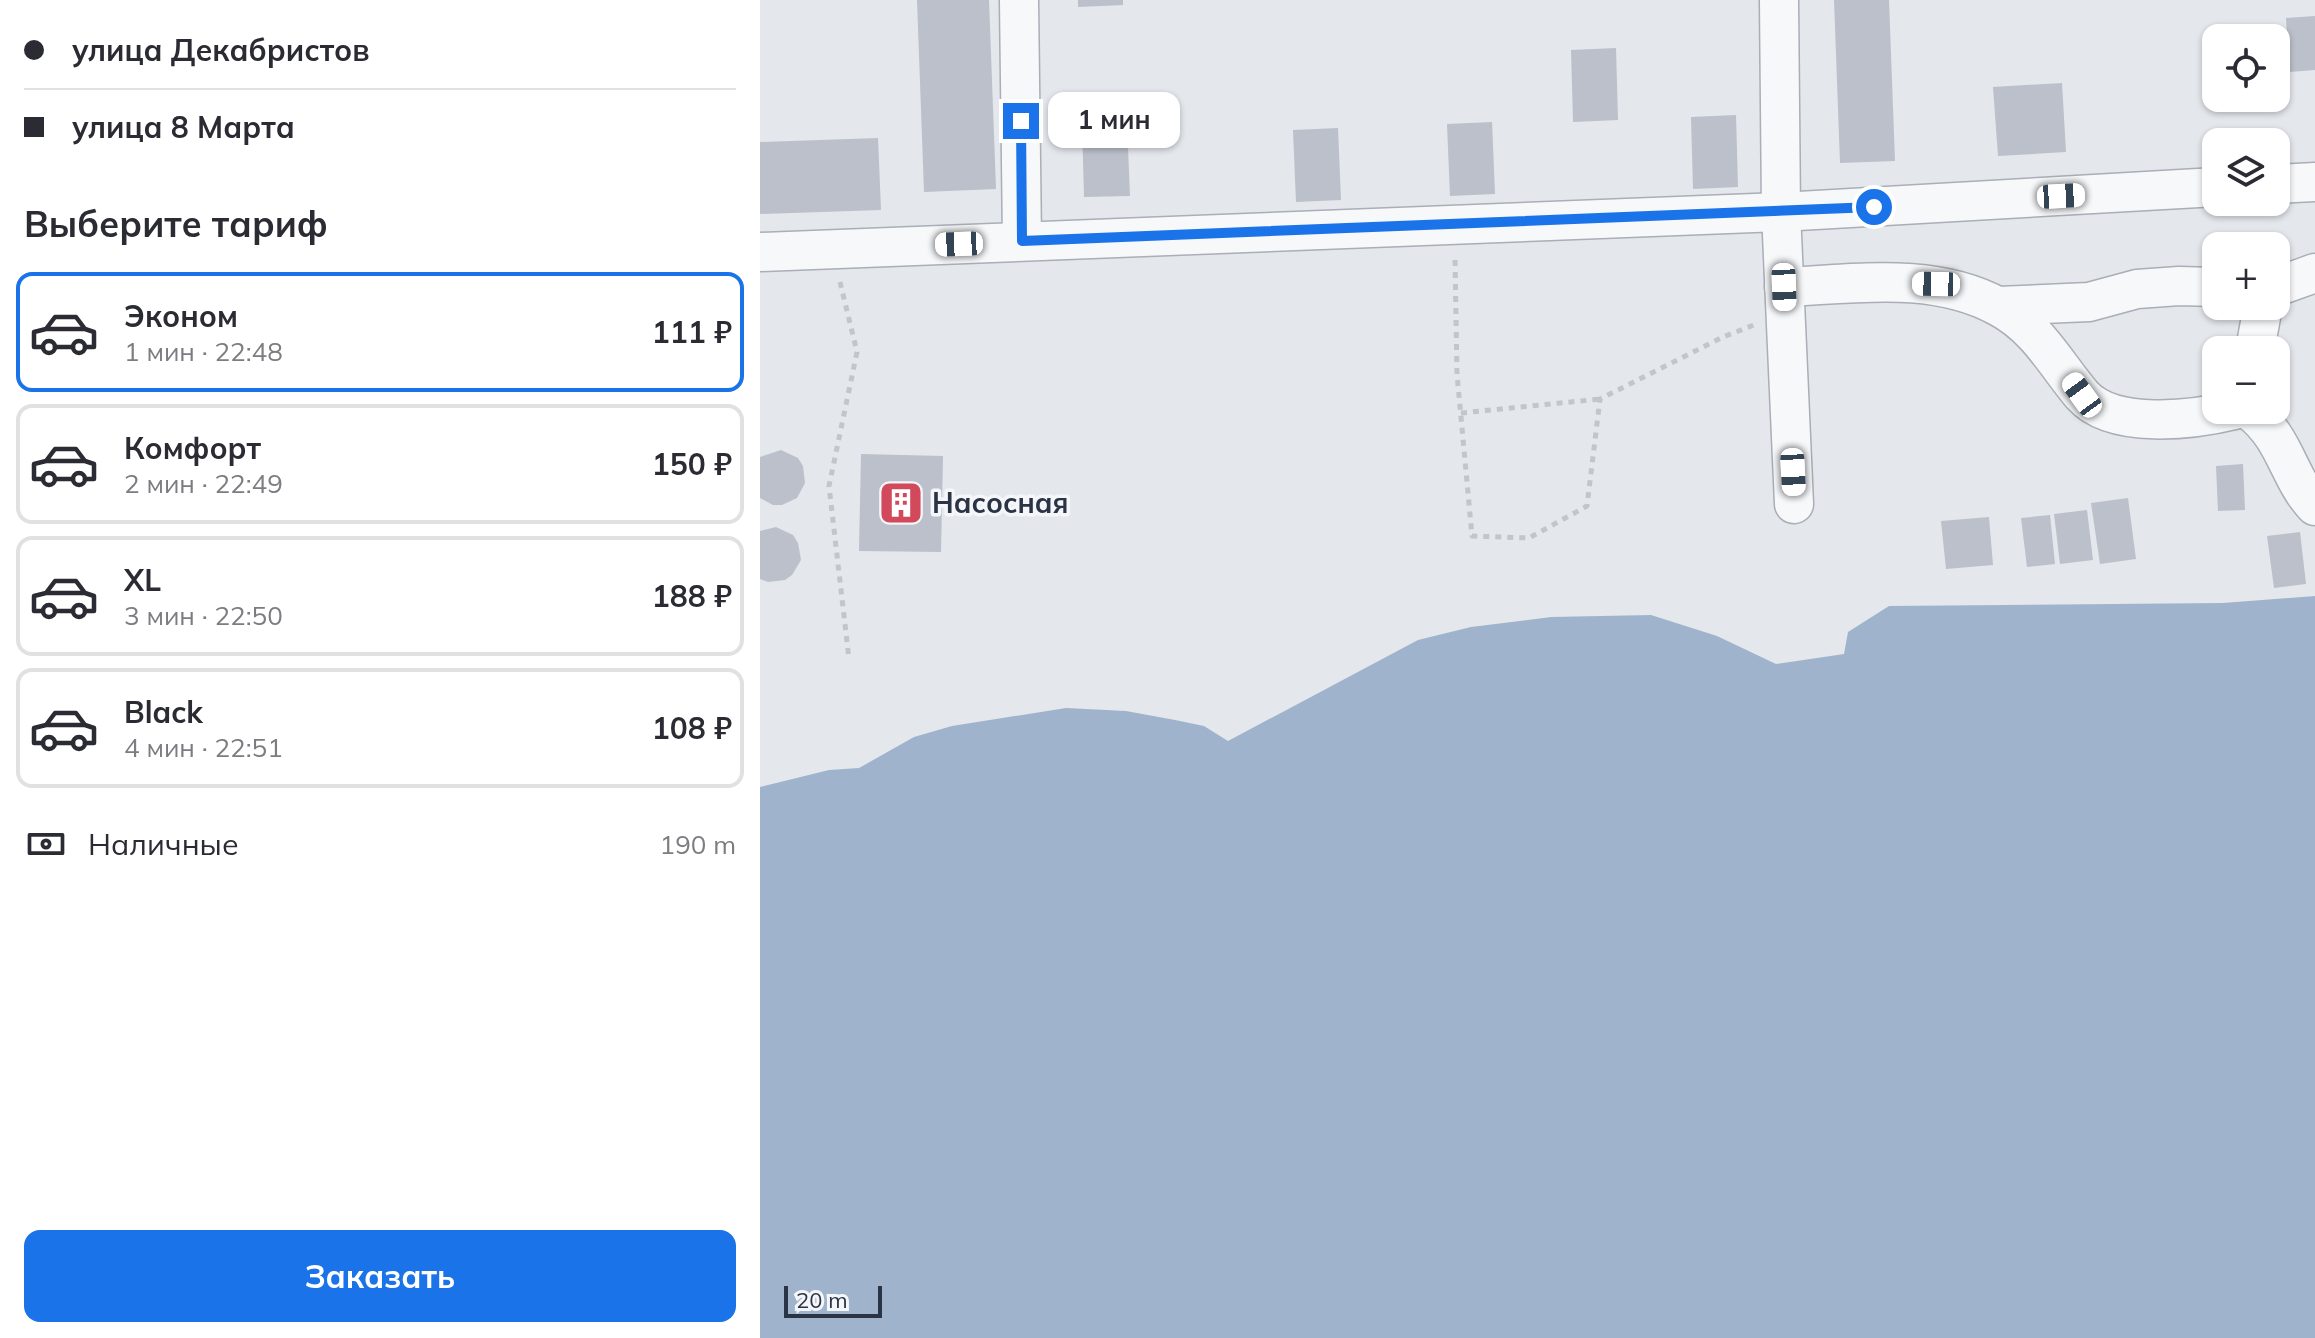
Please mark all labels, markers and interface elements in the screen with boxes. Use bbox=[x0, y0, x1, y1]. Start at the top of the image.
map controls bbox=[2202, 24, 2290, 424]
button: locate bbox=[2202, 24, 2290, 112]
text: улица Декабристов bbox=[72, 31, 370, 69]
callout: 1 мин bbox=[1049, 93, 1181, 149]
route end bbox=[1003, 103, 1039, 139]
text: 1 мин bbox=[1078, 103, 1150, 136]
text: улица 8 Марта bbox=[72, 108, 295, 146]
button: layers bbox=[2202, 128, 2290, 216]
car bbox=[2036, 183, 2086, 209]
route start bbox=[1856, 189, 1892, 225]
text: Выберите тариф bbox=[24, 201, 328, 246]
car bbox=[935, 231, 983, 257]
button: + bbox=[2202, 232, 2290, 320]
car bbox=[1771, 263, 1797, 311]
car bbox=[1912, 272, 1960, 296]
icon: car bbox=[28, 296, 100, 368]
text: Эконом bbox=[124, 297, 238, 335]
text: 111 ₽ bbox=[652, 313, 732, 351]
text: 1 мин · 22:48 bbox=[124, 335, 283, 368]
button: − bbox=[2202, 336, 2290, 424]
car bbox=[2058, 369, 2106, 421]
icon: car bbox=[28, 428, 100, 500]
text: Комфорт bbox=[124, 429, 261, 467]
text: 150 ₽ bbox=[652, 445, 732, 483]
car bbox=[1780, 447, 1806, 497]
text: 2 мин · 22:49 bbox=[124, 467, 283, 500]
building icon: Насосная bbox=[877, 479, 925, 527]
place label: Насосная bbox=[932, 485, 1068, 520]
icon: car bbox=[28, 560, 100, 632]
text: XL bbox=[124, 561, 161, 599]
text: 188 ₽ bbox=[652, 577, 732, 615]
text: 3 мин · 22:50 bbox=[124, 599, 283, 632]
icon: car bbox=[28, 692, 100, 764]
text: Black bbox=[124, 693, 203, 731]
text: 108 ₽ bbox=[652, 709, 732, 747]
text: 4 мин · 22:51 bbox=[124, 731, 283, 764]
icon: cash bbox=[24, 822, 68, 866]
text: Наличные bbox=[88, 825, 239, 863]
text: 190 m bbox=[660, 828, 736, 861]
button: Заказать bbox=[24, 1230, 736, 1322]
scale bar bbox=[784, 1282, 882, 1318]
text: 20 m bbox=[796, 1286, 847, 1314]

